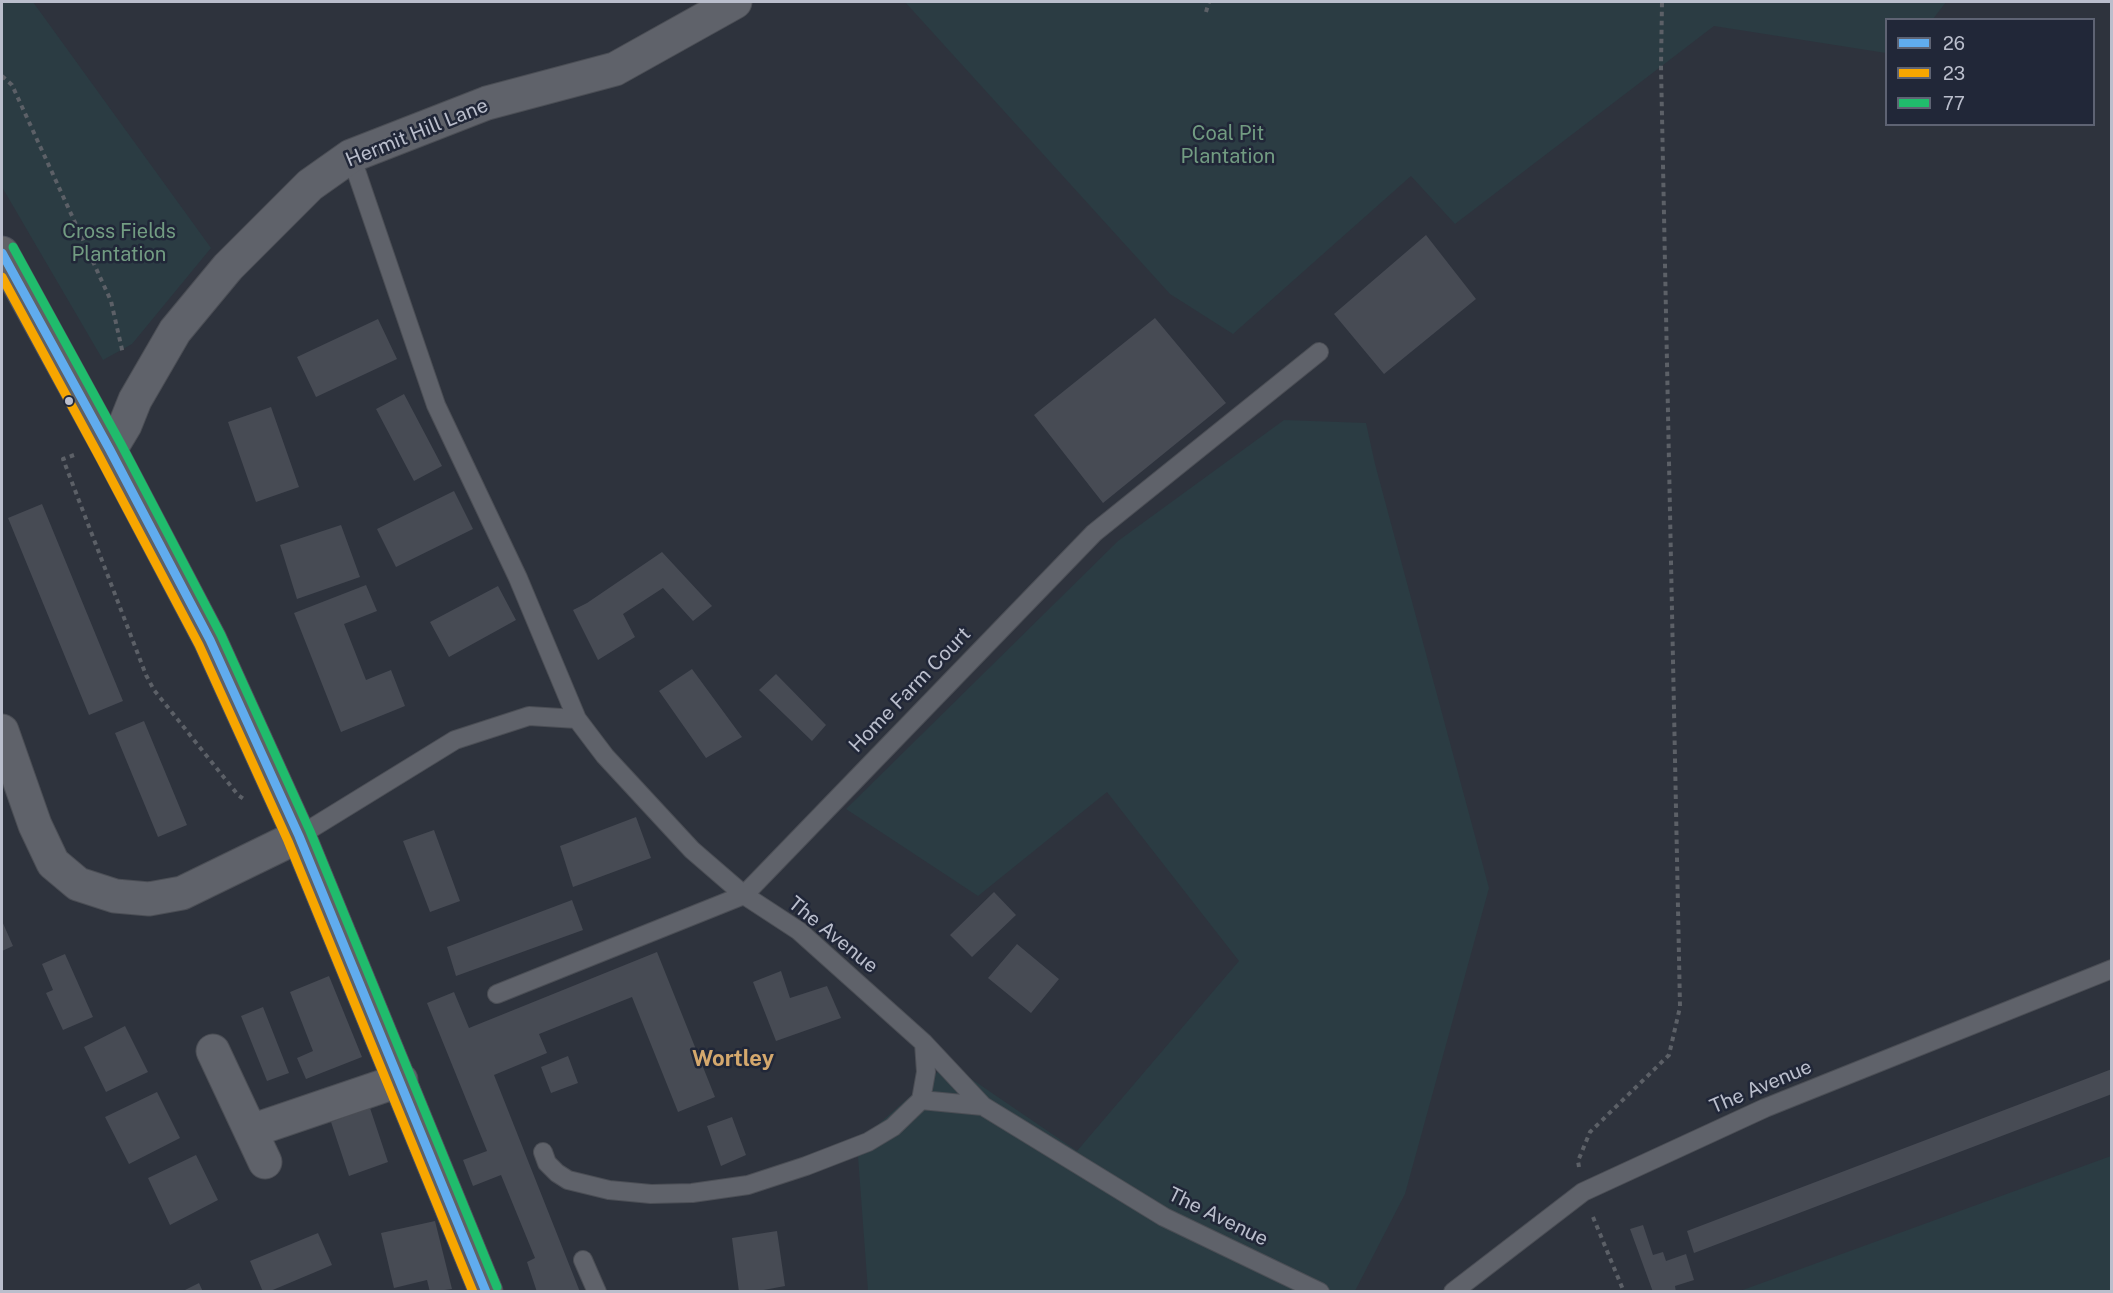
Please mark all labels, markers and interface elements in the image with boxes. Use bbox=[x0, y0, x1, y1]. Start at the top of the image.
legend bbox=[1885, 18, 2095, 126]
text: 26 bbox=[1943, 33, 1965, 54]
text: 23 bbox=[1943, 63, 1965, 84]
text: 77 bbox=[1943, 93, 1965, 114]
street label: Hermit Hill Lane bbox=[342, 94, 492, 172]
park label: Coal Pit Plantation bbox=[1181, 122, 1275, 169]
park label: Cross Fields Plantation bbox=[62, 220, 176, 267]
unlabelled marker bbox=[63, 395, 75, 407]
street label: Home Farm Court bbox=[844, 622, 976, 758]
street label: The Avenue bbox=[783, 892, 883, 978]
district label: Wortley bbox=[692, 1046, 774, 1072]
street label: The Avenue bbox=[1706, 1055, 1816, 1119]
street label: The Avenue bbox=[1164, 1182, 1272, 1252]

